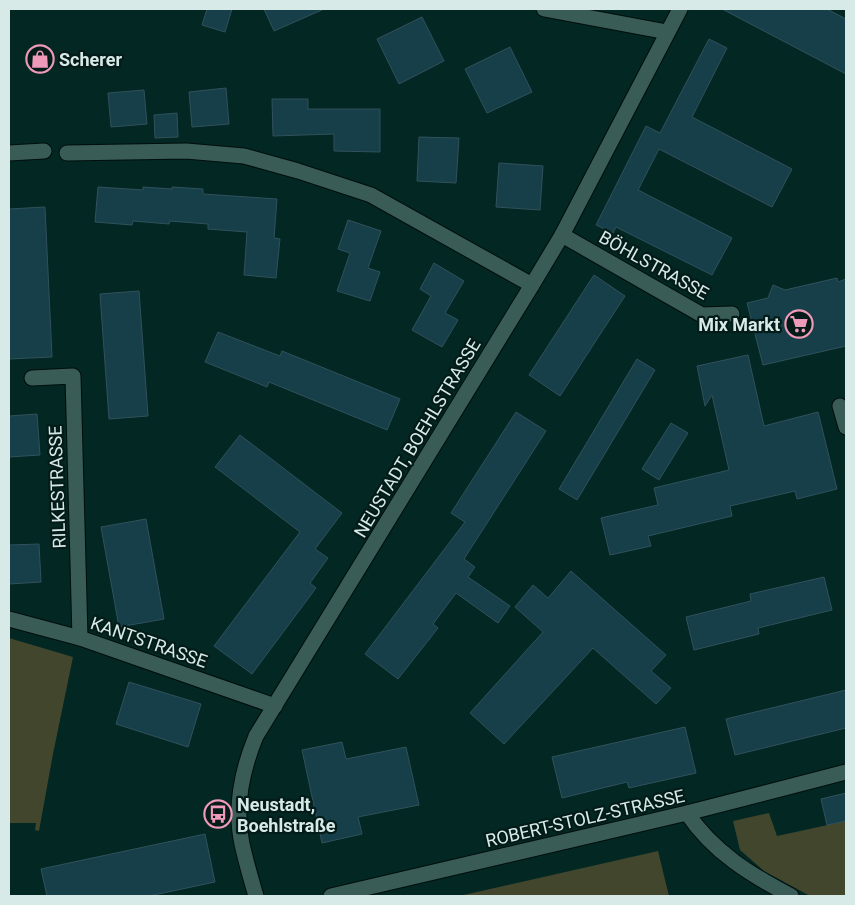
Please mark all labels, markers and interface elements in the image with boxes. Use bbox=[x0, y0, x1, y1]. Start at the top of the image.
shop icon: Scherer bbox=[25, 44, 55, 74]
place label: Scherer bbox=[59, 49, 122, 70]
street label: BÖHLSTRASSE bbox=[596, 226, 712, 304]
supermarket icon: Mix Markt bbox=[784, 309, 814, 339]
place label: Mix Markt bbox=[698, 314, 780, 335]
street label: NEUSTADT, BOEHLSTRASSE bbox=[349, 335, 485, 541]
street label: RILKESTRASSE bbox=[44, 425, 70, 549]
street label: KANTSTRASSE bbox=[88, 612, 210, 672]
street label: ROBERT-STOLZ-STRASSE bbox=[483, 785, 687, 851]
place label: Neustadt, Boehlstraße bbox=[237, 794, 336, 836]
bus stop icon: Neustadt, Boehlstraße bbox=[203, 799, 233, 829]

